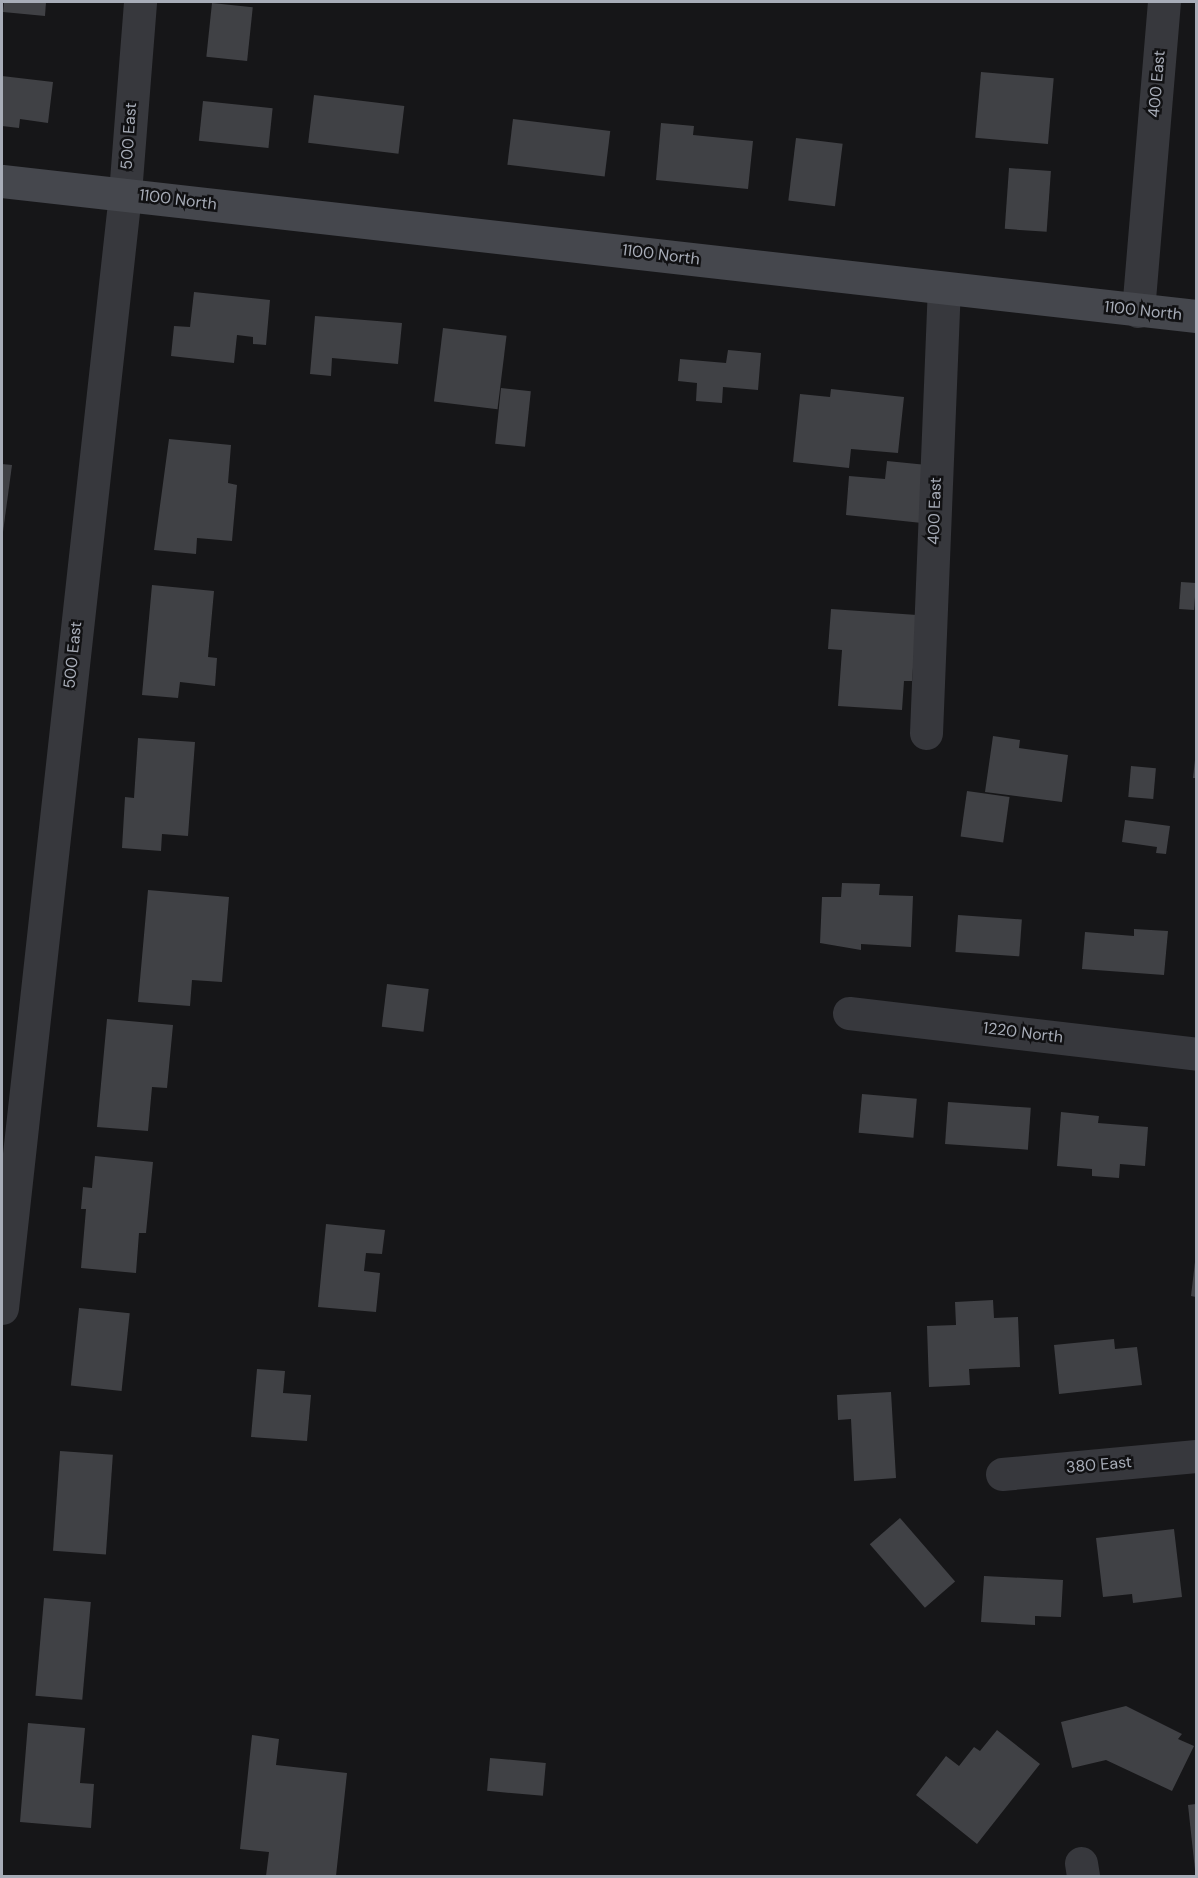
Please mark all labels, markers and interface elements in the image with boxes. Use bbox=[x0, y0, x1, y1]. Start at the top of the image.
street label: 400 East bbox=[1144, 50, 1170, 118]
street label: 500 East bbox=[117, 102, 141, 170]
street label: 1100 North bbox=[138, 186, 218, 214]
street label: 1100 North bbox=[621, 241, 701, 269]
street label: 1100 North bbox=[1103, 297, 1183, 325]
street label: 400 East bbox=[924, 477, 946, 545]
street label: 500 East bbox=[60, 620, 86, 690]
street label: 1220 North bbox=[982, 1019, 1064, 1047]
street label: 380 East bbox=[1065, 1453, 1133, 1477]

